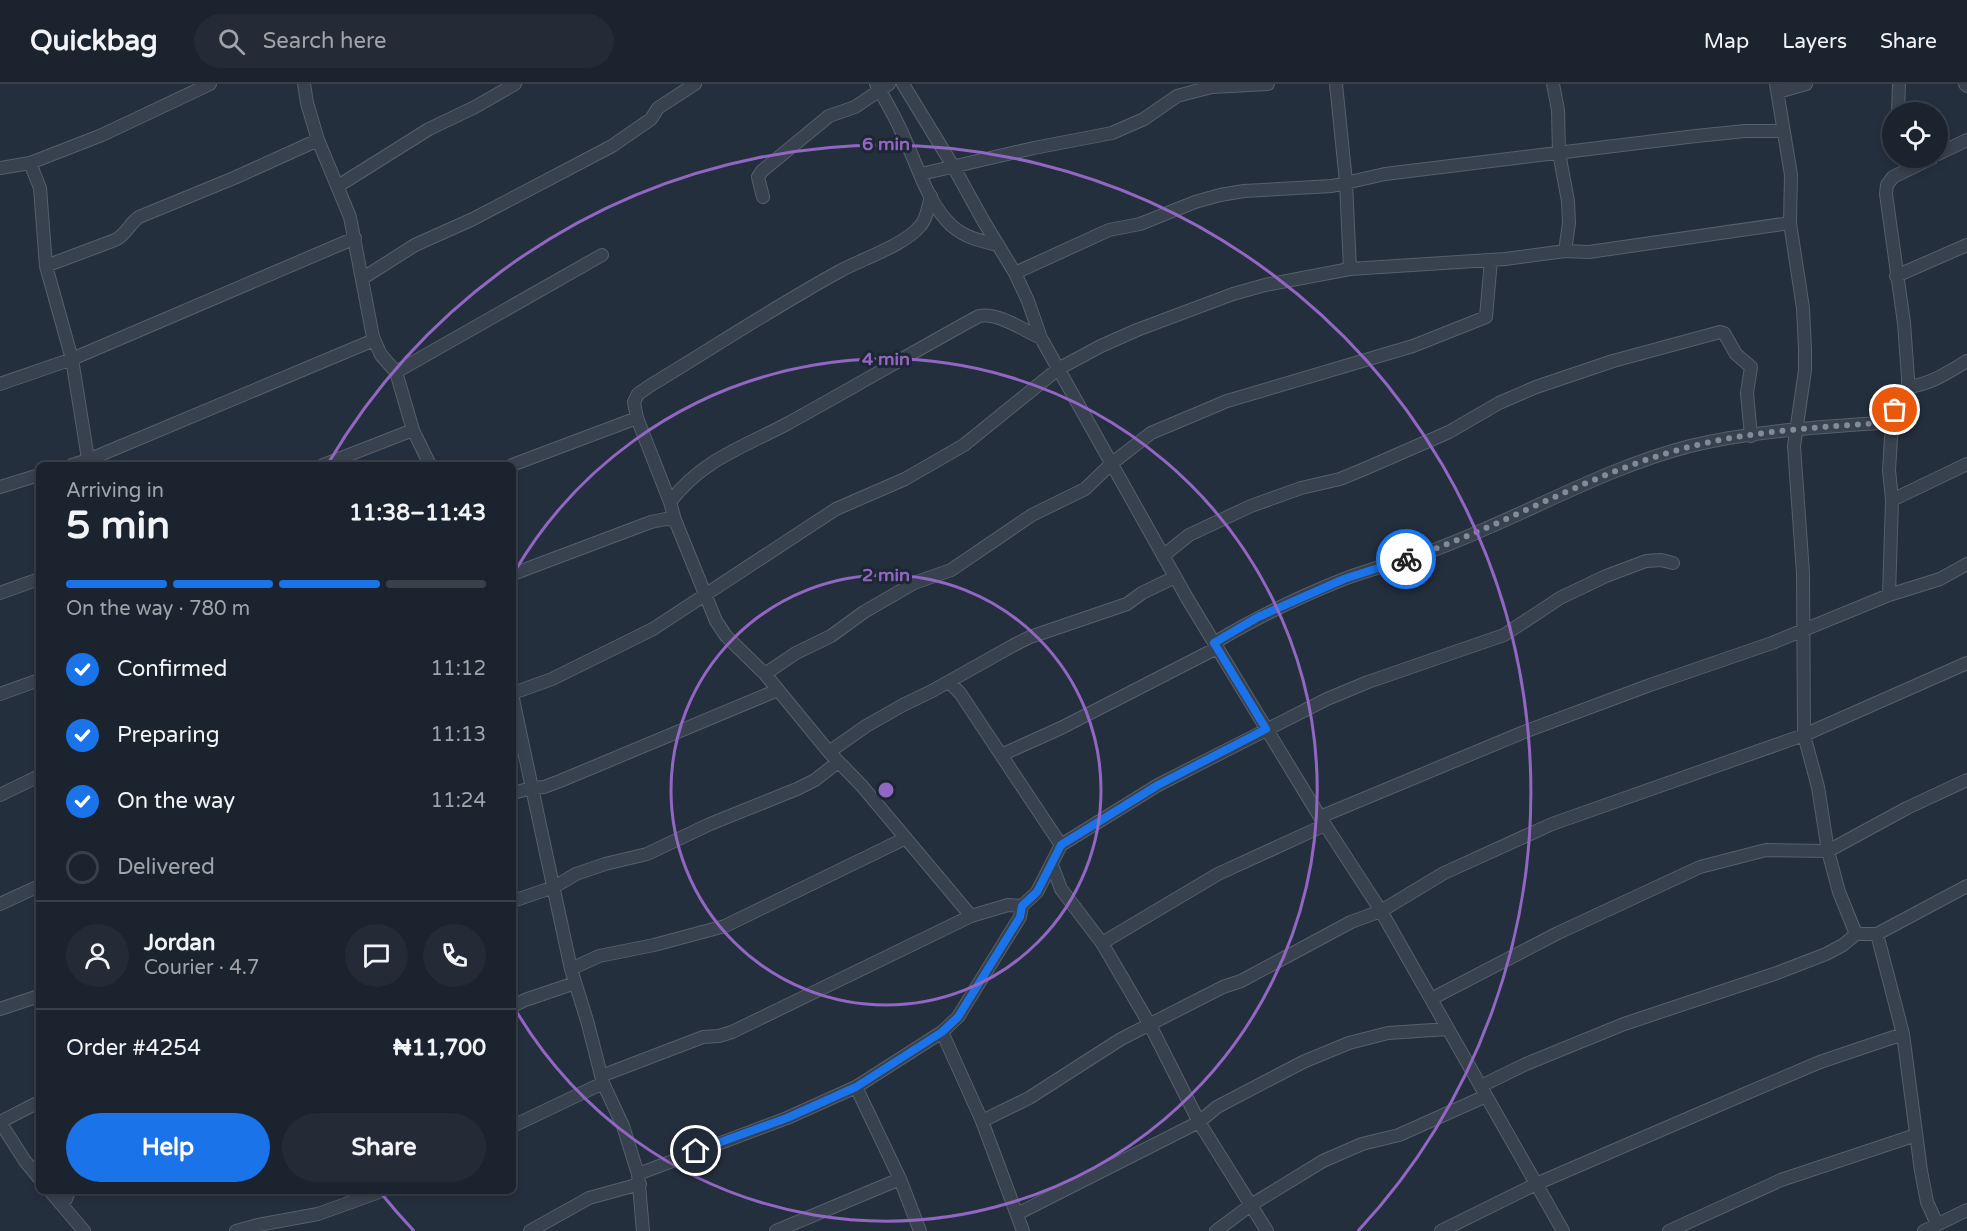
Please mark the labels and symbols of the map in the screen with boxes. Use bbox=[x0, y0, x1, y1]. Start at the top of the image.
text: 6 min bbox=[862, 133, 910, 155]
text: 4 min bbox=[862, 348, 910, 370]
pin bbox=[1869, 384, 1920, 435]
courier bbox=[1376, 529, 1436, 589]
text: 2 min bbox=[862, 564, 910, 586]
centre of rings bbox=[876, 780, 896, 800]
pin bbox=[670, 1125, 721, 1176]

